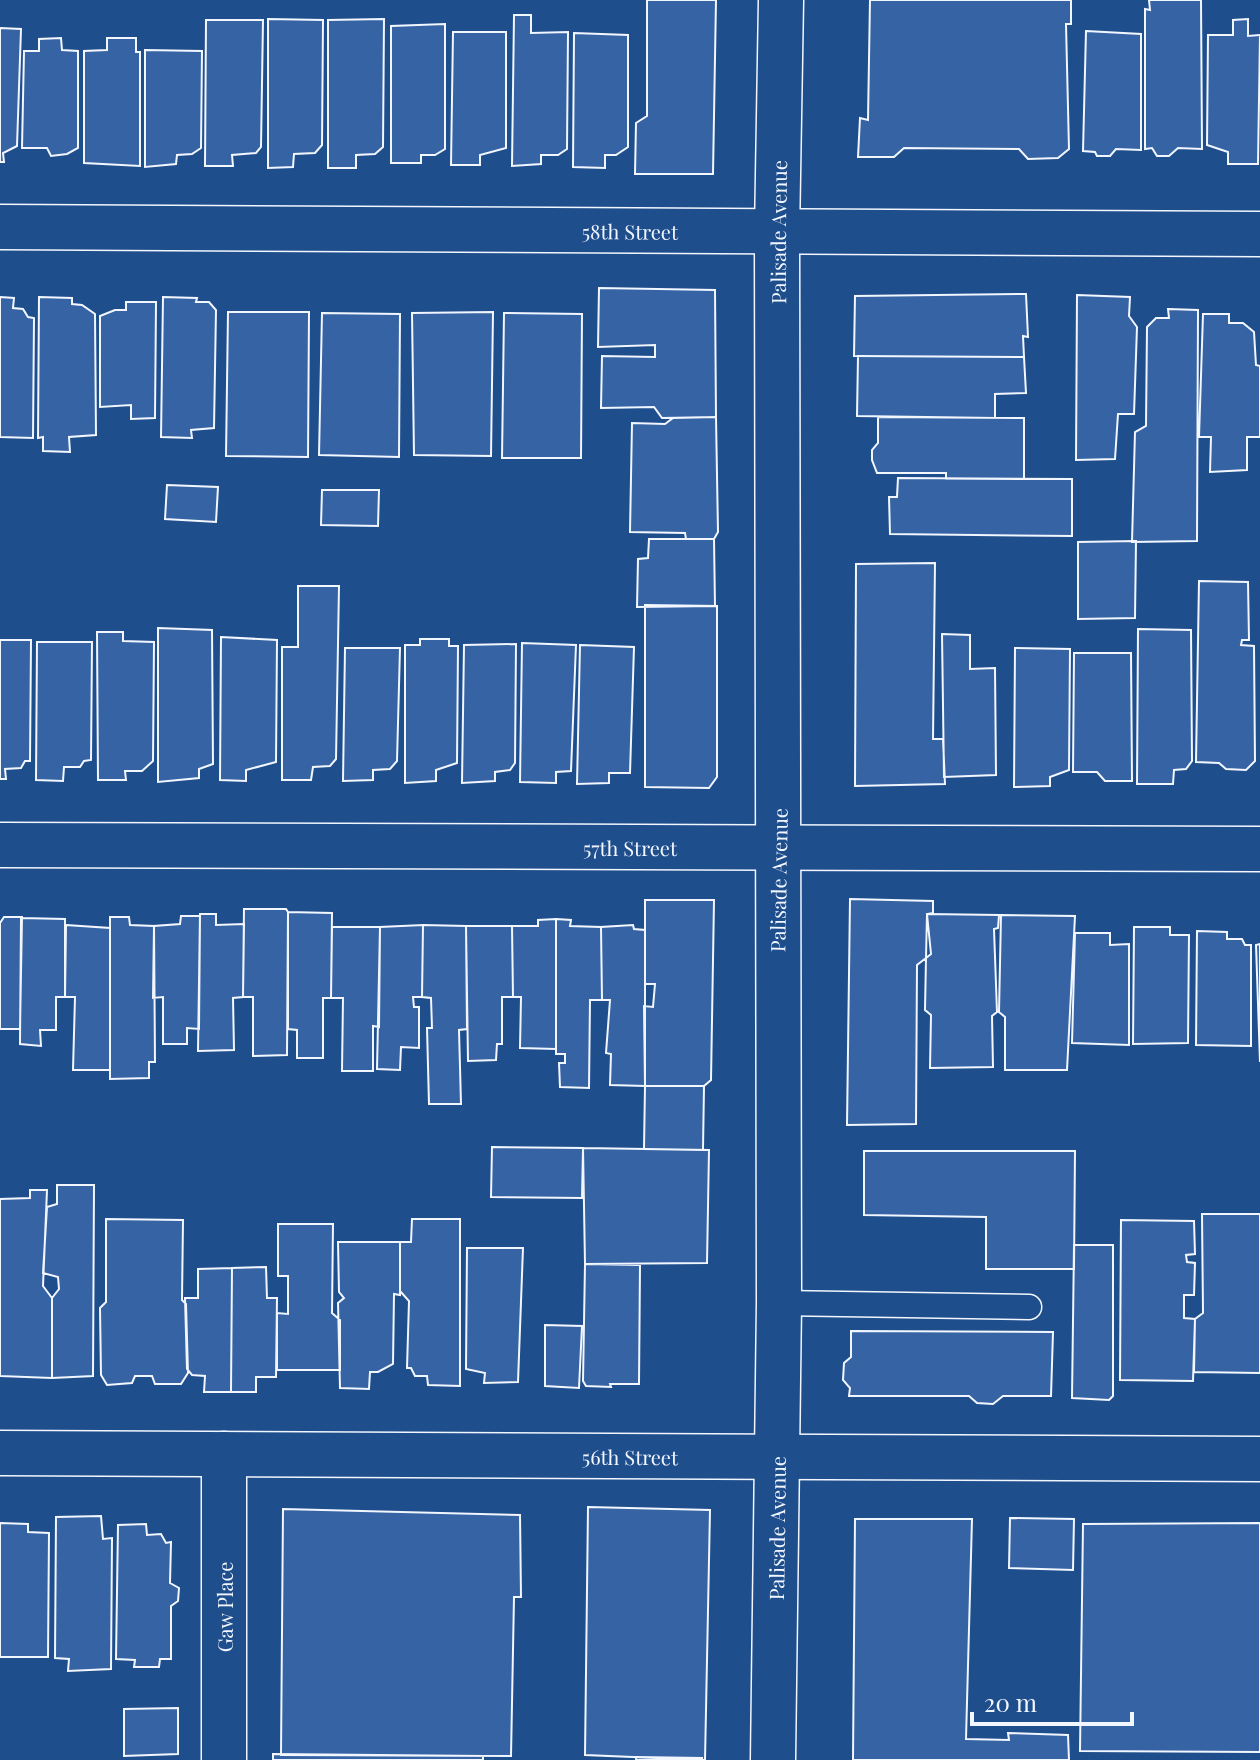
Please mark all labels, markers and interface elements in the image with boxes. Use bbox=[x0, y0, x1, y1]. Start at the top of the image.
street label: Palisade Avenue bbox=[763, 160, 792, 304]
street label: 58th Street bbox=[582, 217, 679, 244]
street label: Palisade Avenue bbox=[763, 808, 793, 952]
street label: 57th Street bbox=[583, 833, 678, 861]
street label: 56th Street bbox=[582, 1442, 679, 1470]
street label: Palisade Avenue bbox=[762, 1456, 790, 1600]
street label: Gaw Place bbox=[211, 1562, 238, 1652]
scale bar bbox=[972, 1676, 1132, 1726]
text: 20 m bbox=[984, 1686, 1037, 1718]

